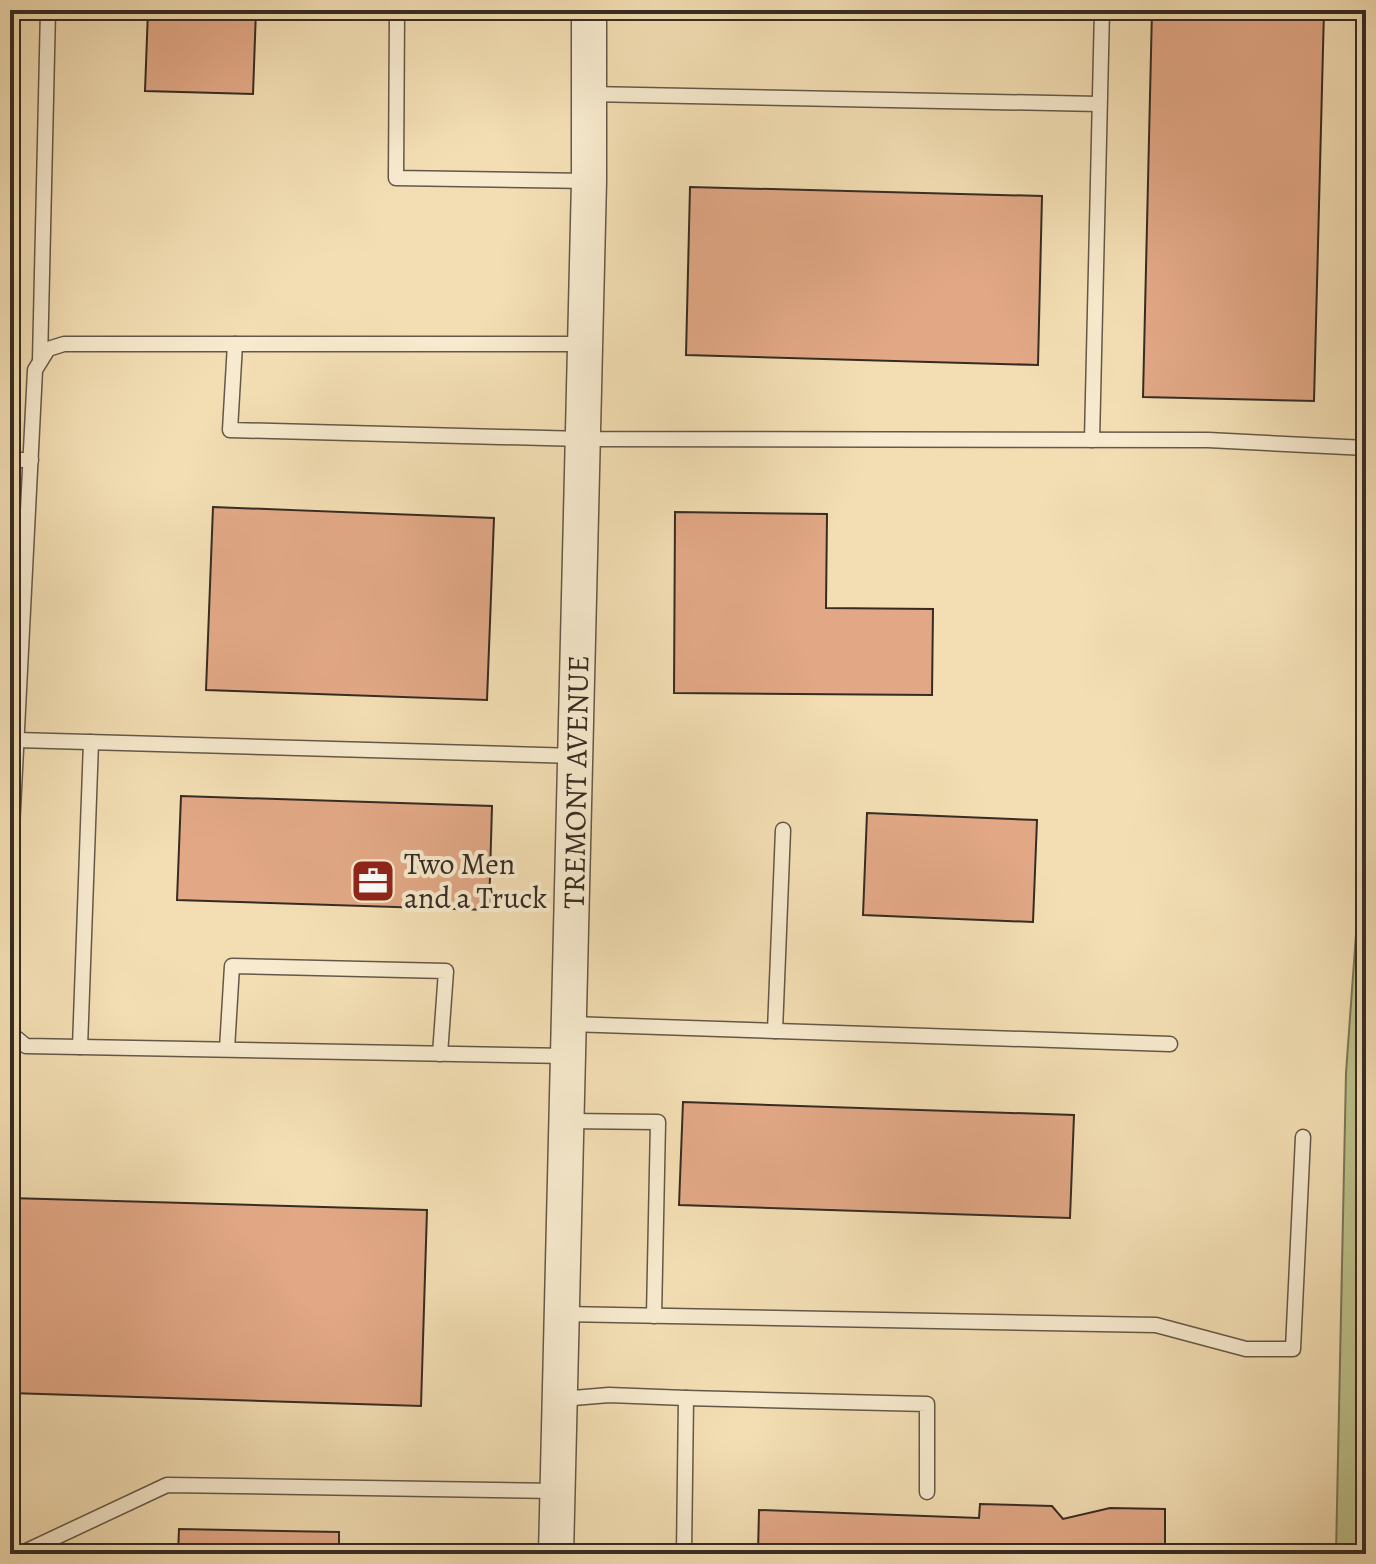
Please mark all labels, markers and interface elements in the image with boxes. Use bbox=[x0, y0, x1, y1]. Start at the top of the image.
street label: TREMONT AVENUE bbox=[554, 655, 598, 909]
place label: Two Men and a Truck bbox=[404, 844, 547, 918]
office icon: Two Men and a Truck bbox=[349, 857, 397, 905]

